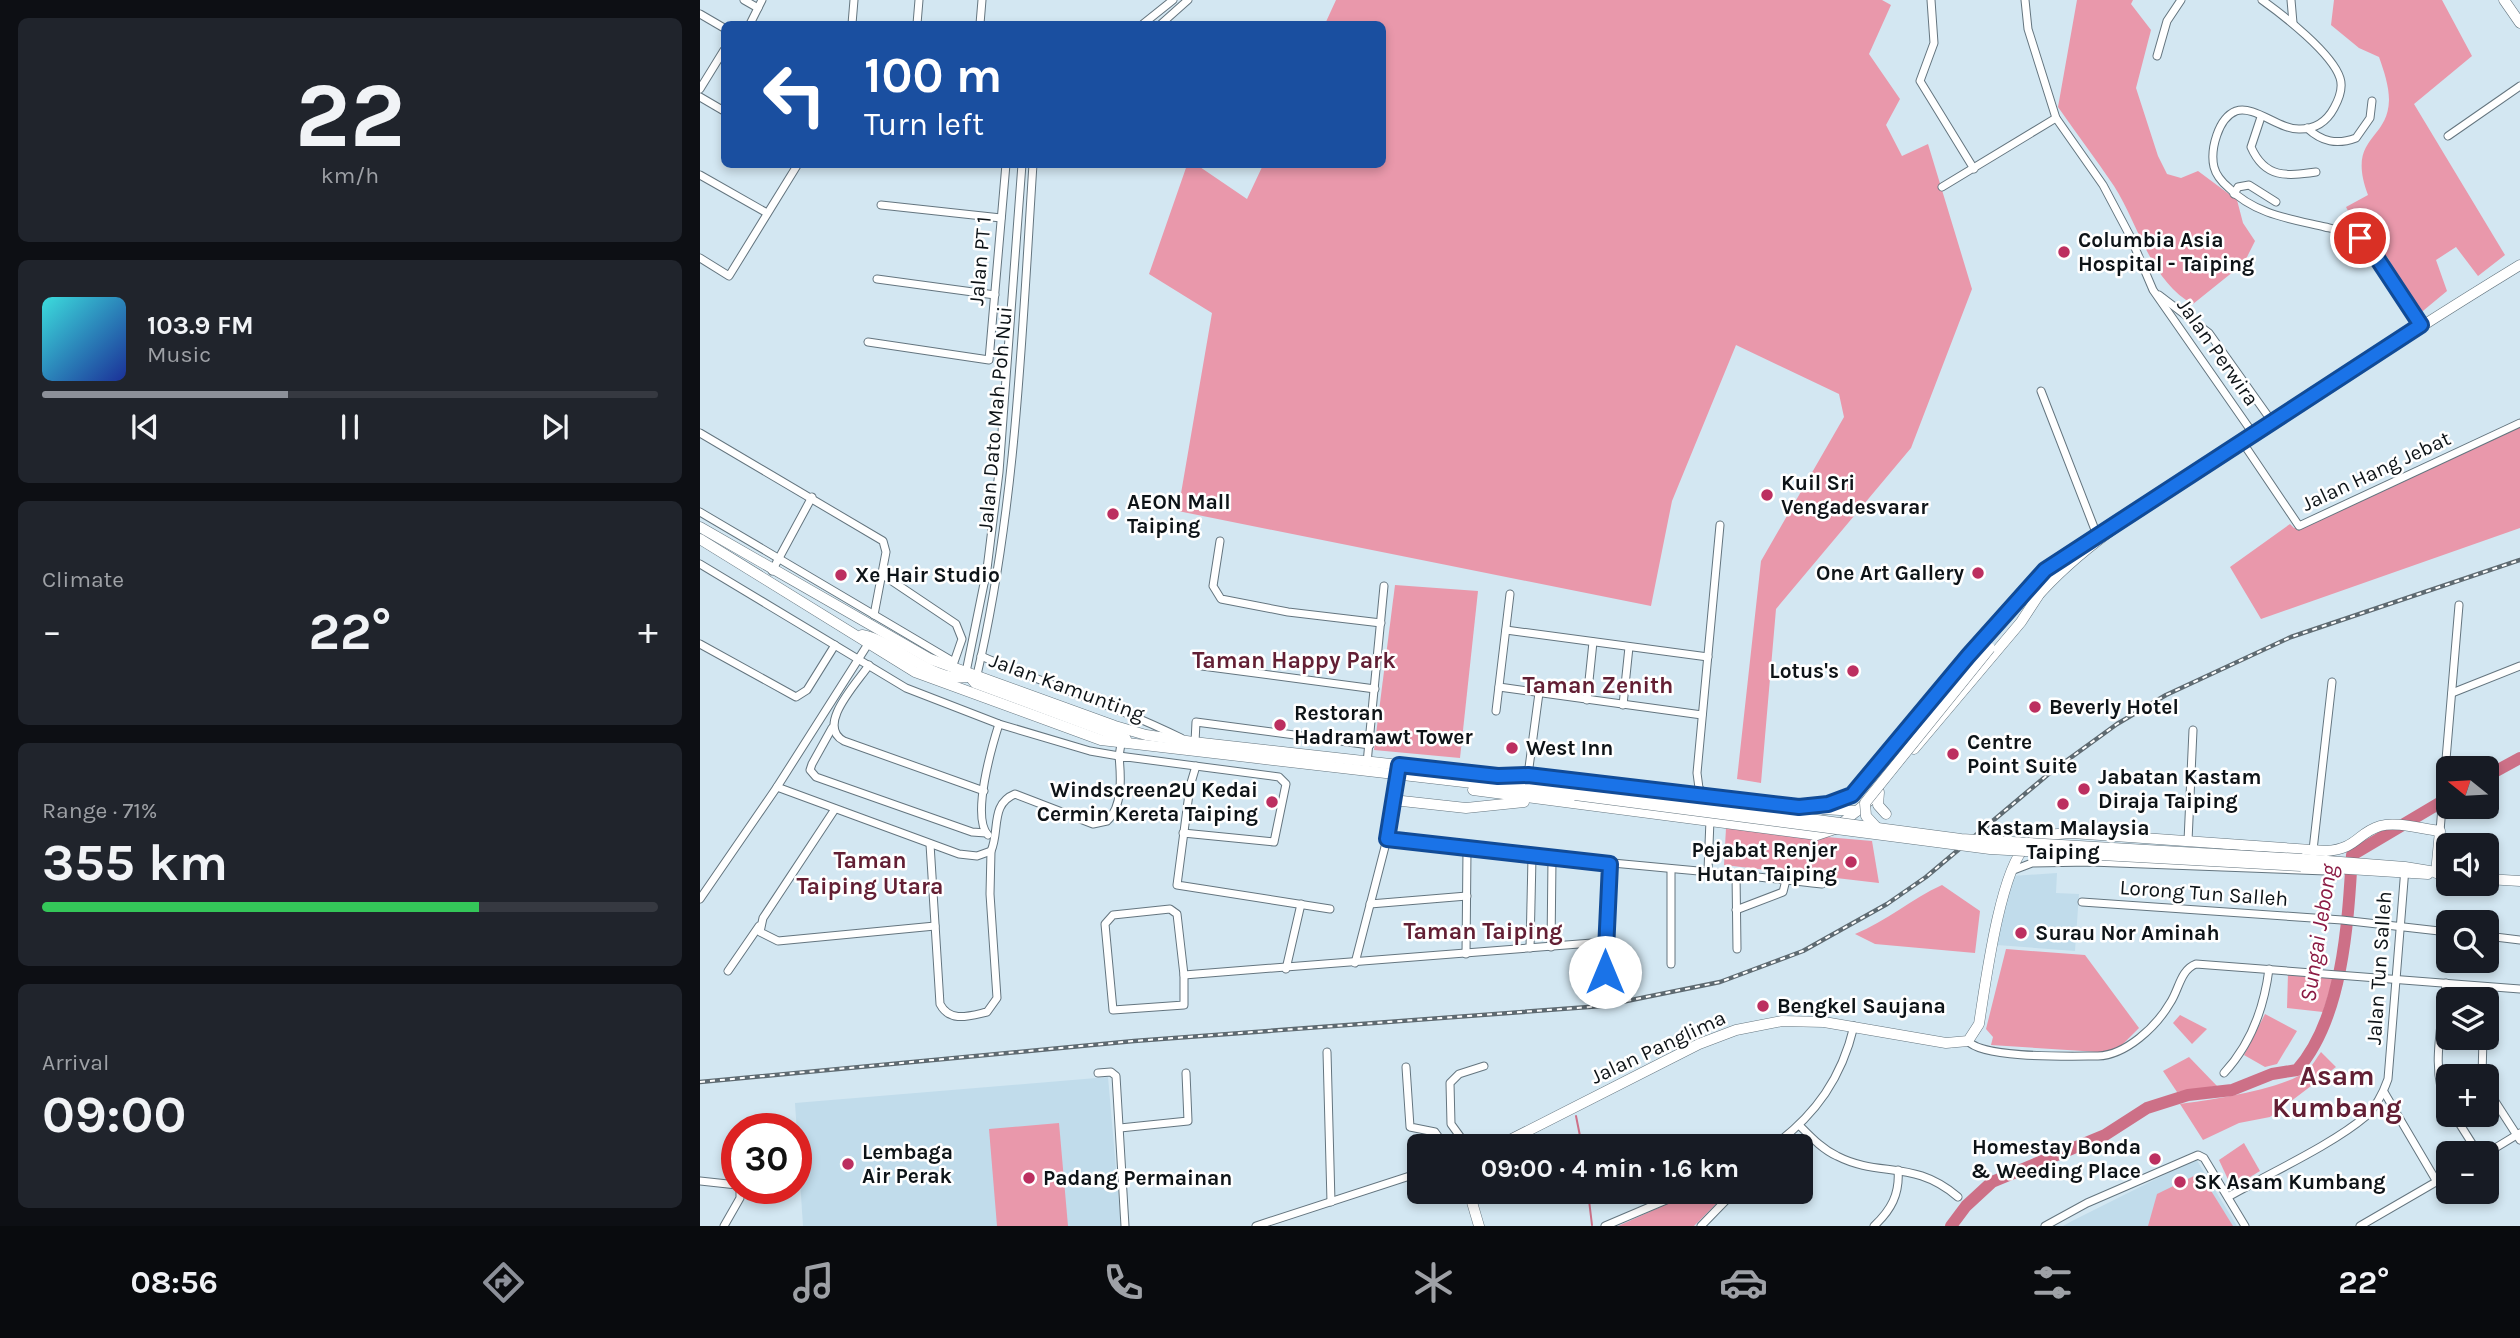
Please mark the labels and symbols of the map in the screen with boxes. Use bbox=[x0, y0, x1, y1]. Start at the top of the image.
pin bbox=[2330, 208, 2390, 268]
street label: Jalan PT 1 bbox=[964, 216, 996, 306]
place label: Columbia Asia Hospital - Taiping bbox=[2078, 228, 2254, 276]
marker: Columbia Asia Hospital - Taiping bbox=[2056, 244, 2072, 260]
street label: Jalan Perwira bbox=[2172, 294, 2264, 410]
street label: Jalan Dato Mah Poh Nui bbox=[973, 305, 1017, 533]
street label: Jalan Hang Jebat bbox=[2298, 426, 2454, 516]
place label: Kuil Sri Vengadesvarar bbox=[1781, 471, 1929, 519]
marker: Kuil Sri Vengadesvarar bbox=[1759, 487, 1775, 503]
place label: AEON Mall Taiping bbox=[1127, 490, 1231, 538]
marker: AEON Mall Taiping bbox=[1105, 506, 1121, 522]
place label: One Art Gallery bbox=[1816, 561, 1964, 585]
place label: Xe Hair Studio bbox=[855, 563, 1000, 587]
marker: One Art Gallery bbox=[1970, 565, 1986, 581]
marker: Xe Hair Studio bbox=[833, 567, 849, 583]
district label: Taman Happy Park bbox=[1192, 647, 1396, 674]
street label: Jalan Kamunting bbox=[986, 648, 1148, 726]
place label: Lotus's bbox=[1769, 659, 1839, 683]
marker: Lotus's bbox=[1845, 663, 1861, 679]
district label: Taman Zenith bbox=[1523, 672, 1673, 699]
place label: Beverly Hotel bbox=[2049, 695, 2179, 719]
marker: Beverly Hotel bbox=[2027, 699, 2043, 715]
place label: Restoran Hadramawt Tower bbox=[1294, 701, 1473, 749]
marker: Restoran Hadramawt Tower bbox=[1272, 717, 1288, 733]
place label: Centre Point Suite bbox=[1967, 730, 2078, 778]
place label: West Inn bbox=[1526, 736, 1613, 760]
marker: West Inn bbox=[1504, 740, 1520, 756]
marker: Centre Point Suite bbox=[1945, 746, 1961, 762]
north arrow bbox=[2436, 756, 2499, 819]
place label: Jabatan Kastam Diraja Taiping bbox=[2098, 765, 2261, 813]
place label: Windscreen2U Kedai Cermin Kereta Taiping bbox=[1037, 778, 1258, 826]
marker: Jabatan Kastam Diraja Taiping bbox=[2076, 781, 2092, 797]
marker: Windscreen2U Kedai Cermin Kereta Taiping bbox=[1264, 794, 1280, 810]
marker: Kastam Malaysia Taiping bbox=[2055, 796, 2071, 812]
place label: Kastam Malaysia Taiping bbox=[1976, 816, 2150, 864]
place label: Pejabat Renjer Hutan Taiping bbox=[1691, 838, 1838, 886]
district label: Taman Taiping Utara bbox=[796, 847, 944, 900]
marker: Pejabat Renjer Hutan Taiping bbox=[1843, 854, 1859, 870]
water label: Sungai Jebong bbox=[2294, 861, 2343, 1004]
street label: Lorong Tun Salleh bbox=[2119, 875, 2289, 911]
street label: Jalan Tun Salleh bbox=[2362, 890, 2396, 1046]
district label: Taman Taiping bbox=[1403, 918, 1563, 945]
place label: Surau Nor Aminah bbox=[2035, 921, 2219, 945]
marker: Surau Nor Aminah bbox=[2013, 925, 2029, 941]
position arrow bbox=[1568, 935, 1642, 1009]
place label: Bengkel Saujana bbox=[1777, 994, 1946, 1018]
marker: Bengkel Saujana bbox=[1755, 998, 1771, 1014]
street label: Jalan Panglima bbox=[1587, 1005, 1729, 1089]
district label: Asam Kumbang bbox=[2272, 1059, 2402, 1124]
speed limit sign: 30 bbox=[721, 1113, 812, 1204]
place label: Homestay Bonda & Weeding Place bbox=[1971, 1135, 2141, 1183]
place label: Lembaga Air Perak bbox=[862, 1140, 953, 1188]
marker: Homestay Bonda & Weeding Place bbox=[2147, 1151, 2163, 1167]
marker: Lembaga Air Perak bbox=[840, 1156, 856, 1172]
place label: Padang Permainan bbox=[1043, 1166, 1232, 1190]
marker: Padang Permainan bbox=[1021, 1170, 1037, 1186]
place label: SK Asam Kumbang bbox=[2194, 1170, 2386, 1194]
marker: SK Asam Kumbang bbox=[2172, 1174, 2188, 1190]

